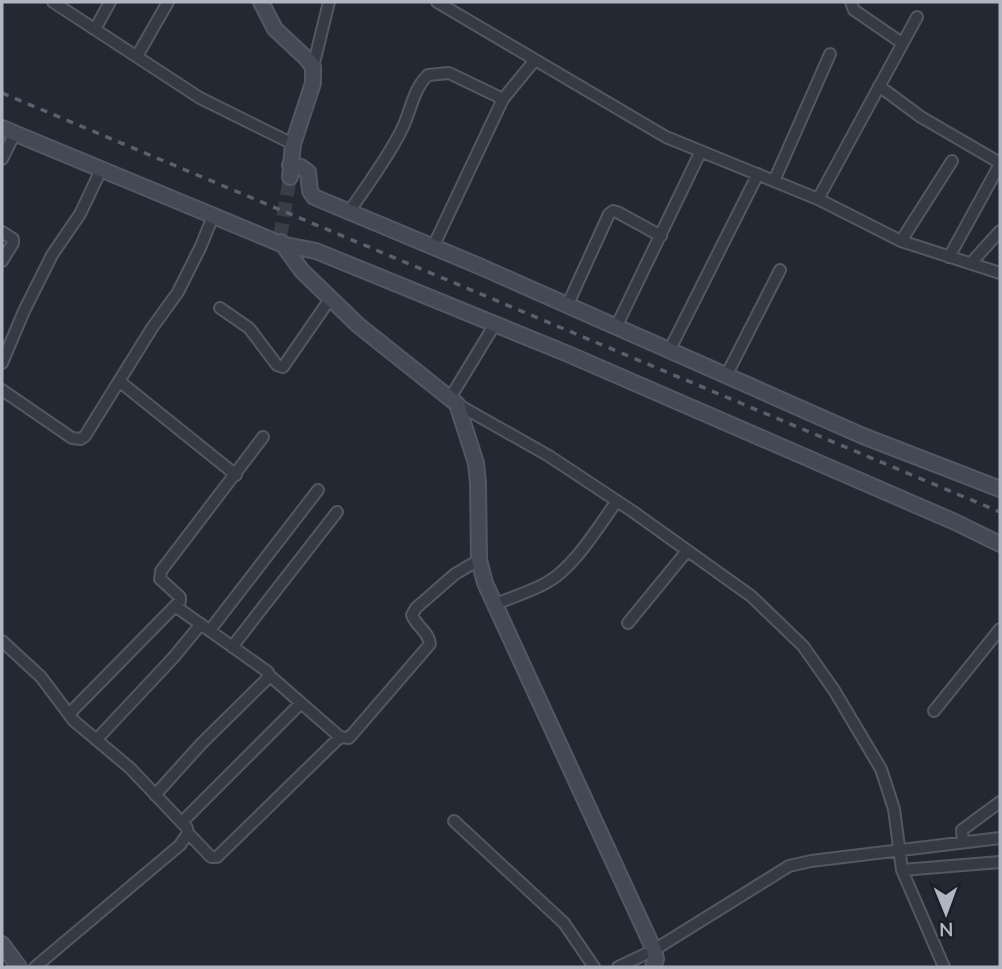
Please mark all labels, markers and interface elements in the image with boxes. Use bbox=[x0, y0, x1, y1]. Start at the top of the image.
north arrow bbox=[911, 878, 981, 948]
text: N bbox=[939, 916, 954, 942]

